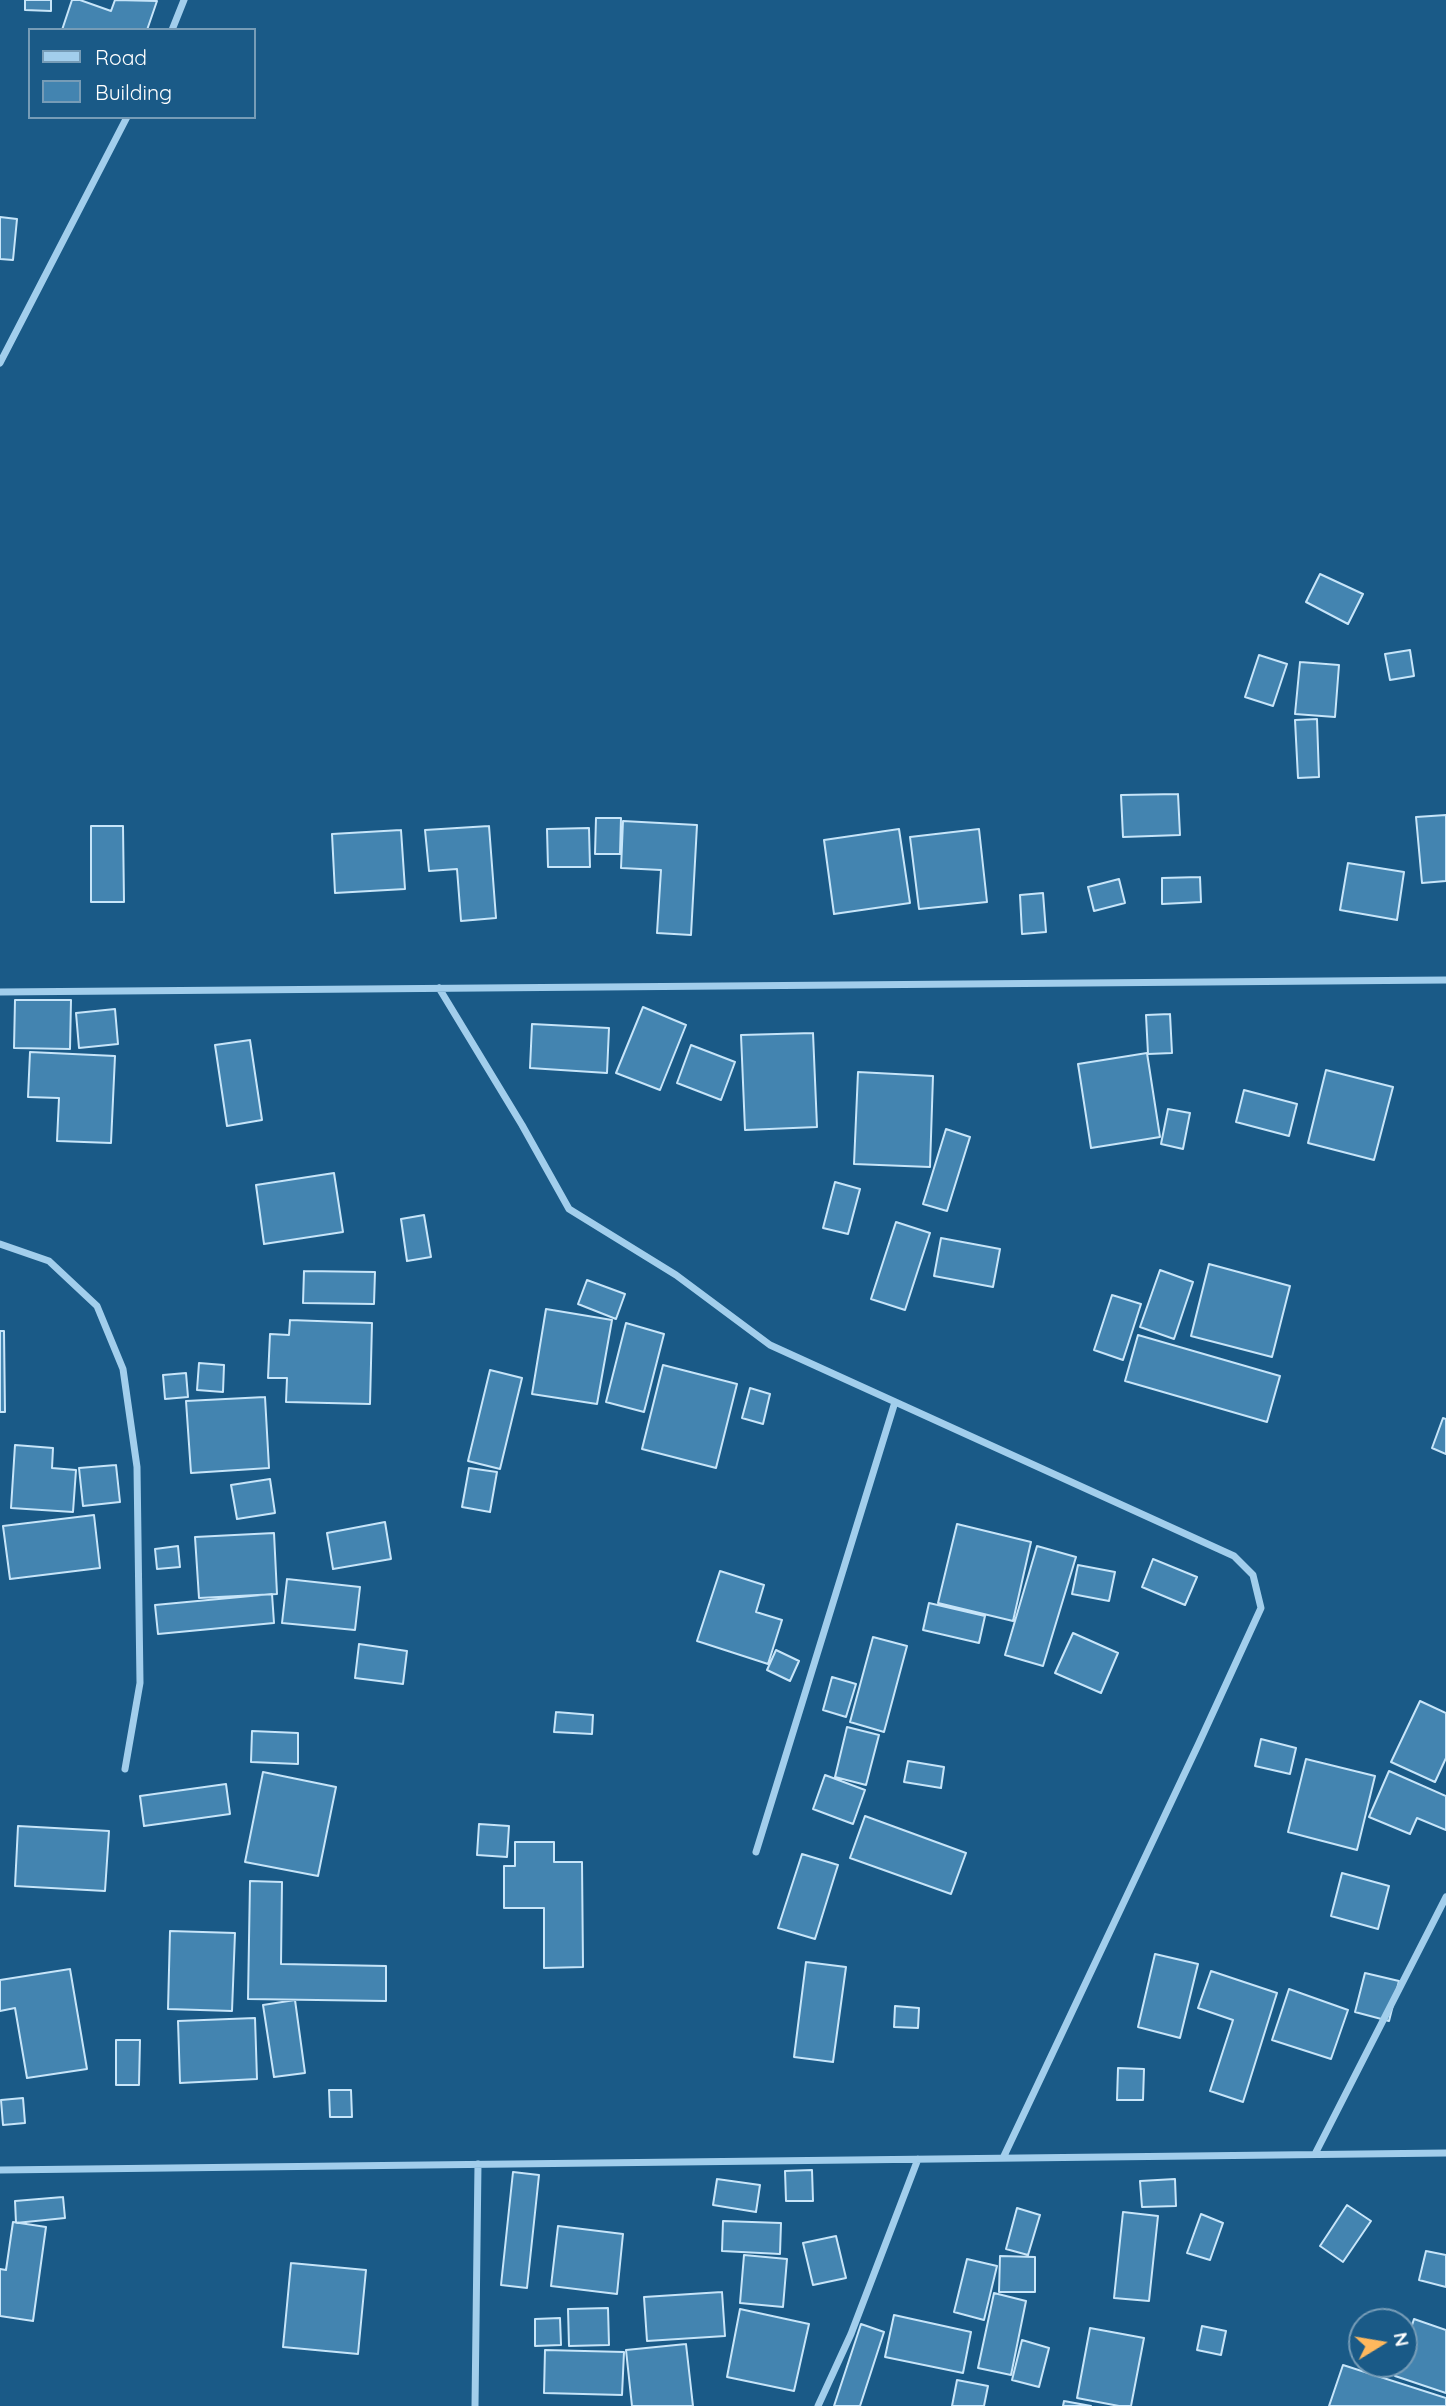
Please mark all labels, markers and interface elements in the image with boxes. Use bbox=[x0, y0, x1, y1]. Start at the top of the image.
legend bbox=[28, 28, 256, 119]
text: Road bbox=[95, 44, 147, 70]
text: Building bbox=[95, 79, 172, 105]
north arrow bbox=[1348, 2308, 1418, 2378]
text: N bbox=[1389, 2330, 1415, 2349]

